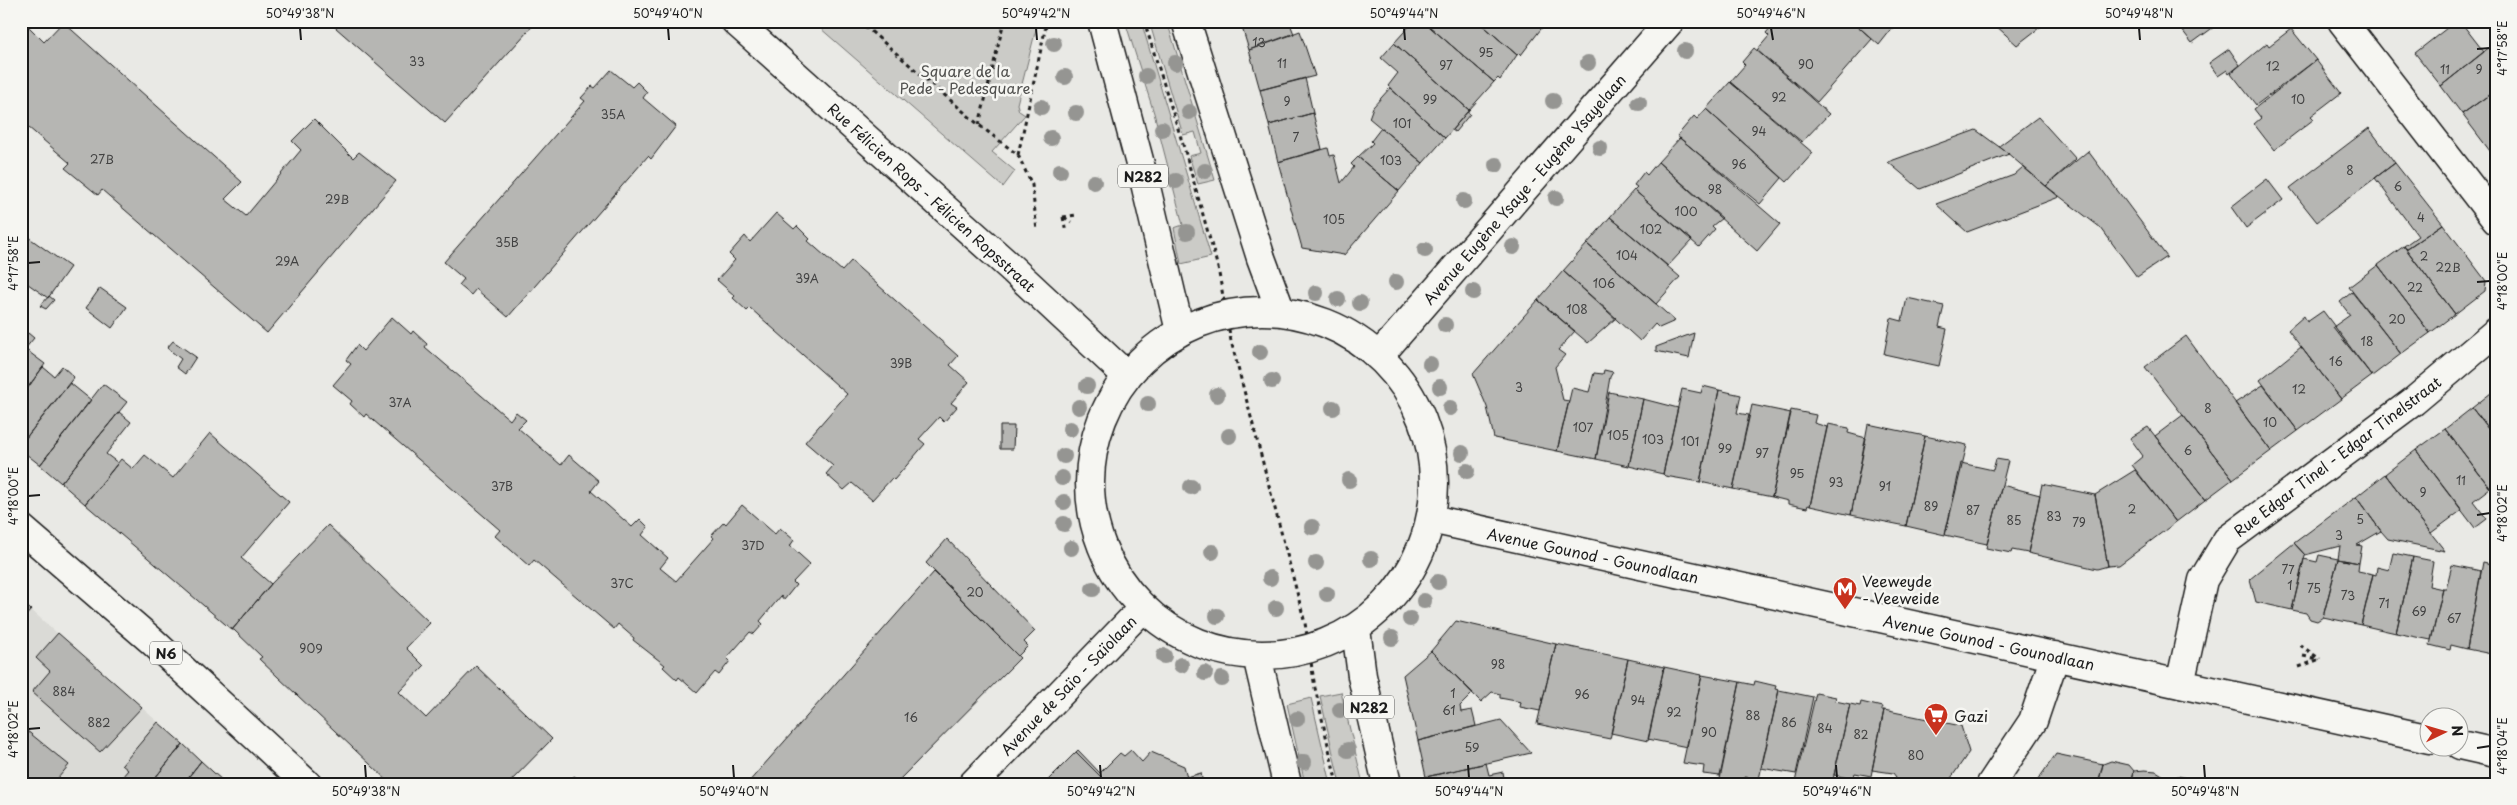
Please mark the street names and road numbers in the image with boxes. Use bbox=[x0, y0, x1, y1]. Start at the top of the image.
street label: Avenue Eugène Ysaye - Eugène Ysayelaan bbox=[1417, 69, 1631, 309]
street label: Rue Félicien Rops - Félicien Ropsstraat bbox=[823, 97, 1041, 297]
road number: N282 bbox=[1118, 165, 1168, 188]
street label: Rue Edgar Tinel - Edgar Tinelstraat bbox=[2228, 370, 2446, 542]
street label: Avenue Gounod - Gounodlaan bbox=[1485, 521, 1701, 589]
street label: Avenue Gounod - Gounodlaan bbox=[1881, 608, 2097, 676]
street label: Avenue de Saïo - Saïolaan bbox=[995, 610, 1141, 760]
road number: N6 bbox=[150, 641, 182, 664]
road number: N282 bbox=[1344, 696, 1394, 719]

